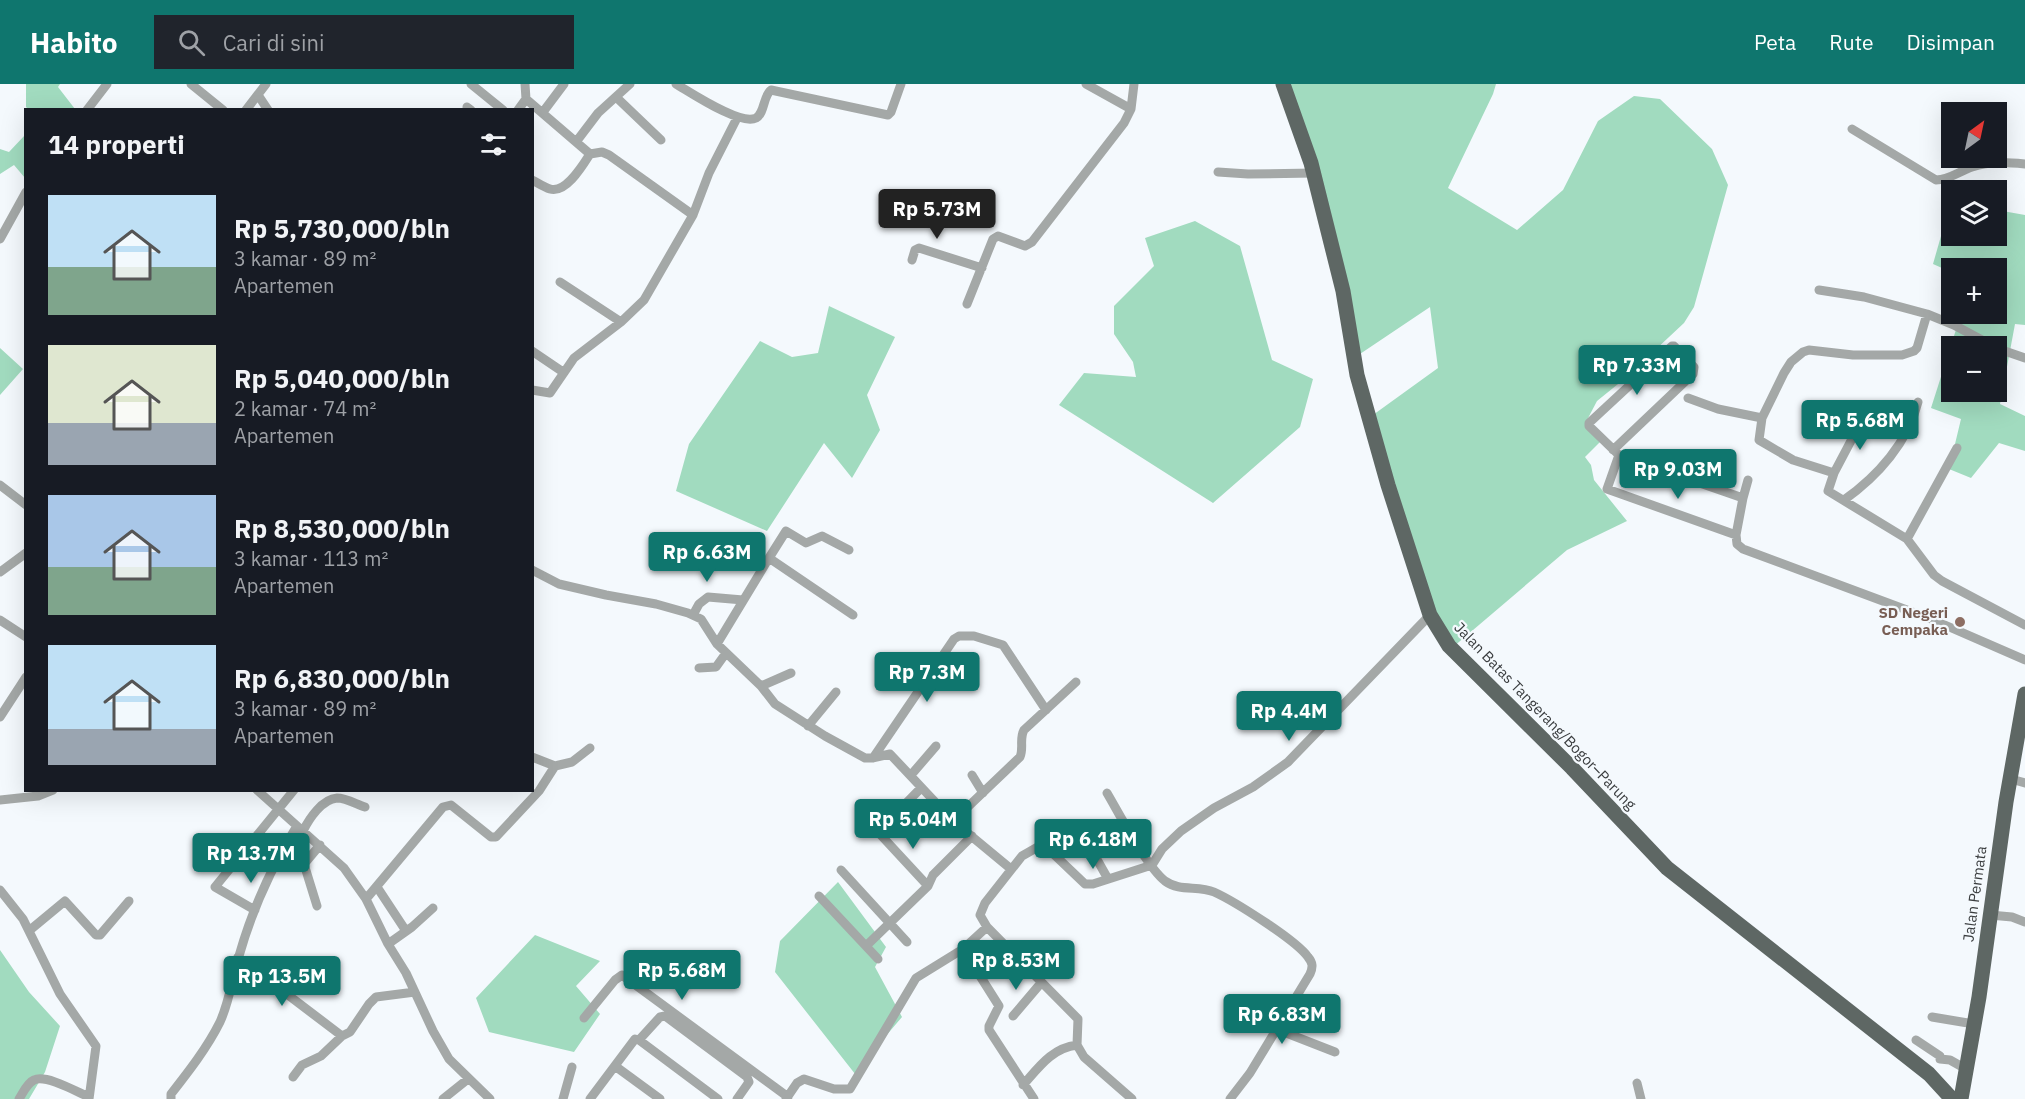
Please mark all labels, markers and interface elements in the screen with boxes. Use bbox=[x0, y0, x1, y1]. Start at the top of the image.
search box bbox=[154, 15, 574, 69]
text: Habito bbox=[30, 24, 118, 61]
icon: search bbox=[175, 26, 208, 59]
text: Cari di sini bbox=[223, 28, 324, 57]
text: Peta bbox=[1754, 28, 1796, 56]
text: Rute bbox=[1829, 28, 1874, 56]
text: Disimpan bbox=[1907, 28, 1995, 56]
north arrow bbox=[1941, 102, 2007, 168]
map controls bbox=[1941, 102, 2007, 402]
text: 14 properti bbox=[48, 127, 185, 161]
icon: filters bbox=[477, 128, 510, 161]
button: layers bbox=[1941, 180, 2007, 246]
pin: Rp 5.73M bbox=[875, 189, 999, 240]
text: Rp 5.73M bbox=[893, 195, 981, 222]
text: Rp 5,730,000/bln bbox=[234, 211, 450, 245]
icon: home bbox=[96, 219, 168, 291]
text: 3 kamar · 89 m² bbox=[234, 245, 376, 272]
button: + bbox=[1941, 258, 2007, 324]
text: Apartemen bbox=[234, 272, 334, 299]
button: − bbox=[1941, 336, 2007, 402]
pin: Rp 7.33M bbox=[1575, 345, 1699, 396]
text: Rp 7.33M bbox=[1593, 351, 1681, 378]
text: Rp 5,040,000/bln bbox=[234, 361, 450, 395]
icon: home bbox=[96, 369, 168, 441]
text: 2 kamar · 74 m² bbox=[234, 395, 376, 422]
pin: Rp 5.68M bbox=[1798, 400, 1922, 451]
text: Rp 5.68M bbox=[1816, 406, 1904, 433]
text: Apartemen bbox=[234, 422, 334, 449]
pin: Rp 9.03M bbox=[1616, 449, 1740, 500]
text: Rp 9.03M bbox=[1634, 455, 1722, 482]
text: Rp 8,530,000/bln bbox=[234, 511, 450, 545]
icon: home bbox=[96, 519, 168, 591]
pin: Rp 6.63M bbox=[645, 532, 769, 583]
text: Rp 6.63M bbox=[663, 538, 751, 565]
text: 3 kamar · 113 m² bbox=[234, 545, 388, 572]
text: Apartemen bbox=[234, 572, 334, 599]
place label: SD Negeri Cempaka bbox=[1878, 603, 1948, 639]
marker: SD Negeri Cempaka bbox=[1953, 615, 1967, 629]
street label: Jalan Batas Tangerang/Bogor–Parung bbox=[1450, 618, 1640, 814]
pin: Rp 7.3M bbox=[872, 652, 982, 703]
text: Rp 7.3M bbox=[889, 658, 965, 685]
text: Rp 6,830,000/bln bbox=[234, 661, 450, 695]
icon: home bbox=[96, 669, 168, 741]
pin: Rp 4.4M bbox=[1234, 691, 1344, 742]
text: 3 kamar · 89 m² bbox=[234, 695, 376, 722]
text: Rp 4.4M bbox=[1251, 697, 1327, 724]
text: Apartemen bbox=[234, 722, 334, 749]
pin: Rp 5.04M bbox=[851, 799, 975, 850]
text: Rp 5.04M bbox=[869, 805, 957, 832]
pin: Rp 6.18M bbox=[1031, 819, 1155, 870]
text: Rp 6.18M bbox=[1049, 825, 1137, 852]
pin: Rp 13.7M bbox=[189, 833, 313, 884]
text: Rp 13.7M bbox=[207, 839, 295, 866]
street label: Jalan Permata bbox=[1958, 845, 1991, 943]
pin: Rp 8.53M bbox=[954, 940, 1078, 991]
text: Rp 8.53M bbox=[972, 946, 1060, 973]
pin: Rp 5.68M bbox=[620, 950, 744, 1001]
pin: Rp 13.5M bbox=[220, 956, 344, 1007]
text: Rp 5.68M bbox=[638, 956, 726, 983]
text: Rp 13.5M bbox=[238, 962, 326, 989]
pin: Rp 6.83M bbox=[1220, 994, 1344, 1045]
text: Rp 6.83M bbox=[1238, 1000, 1326, 1027]

